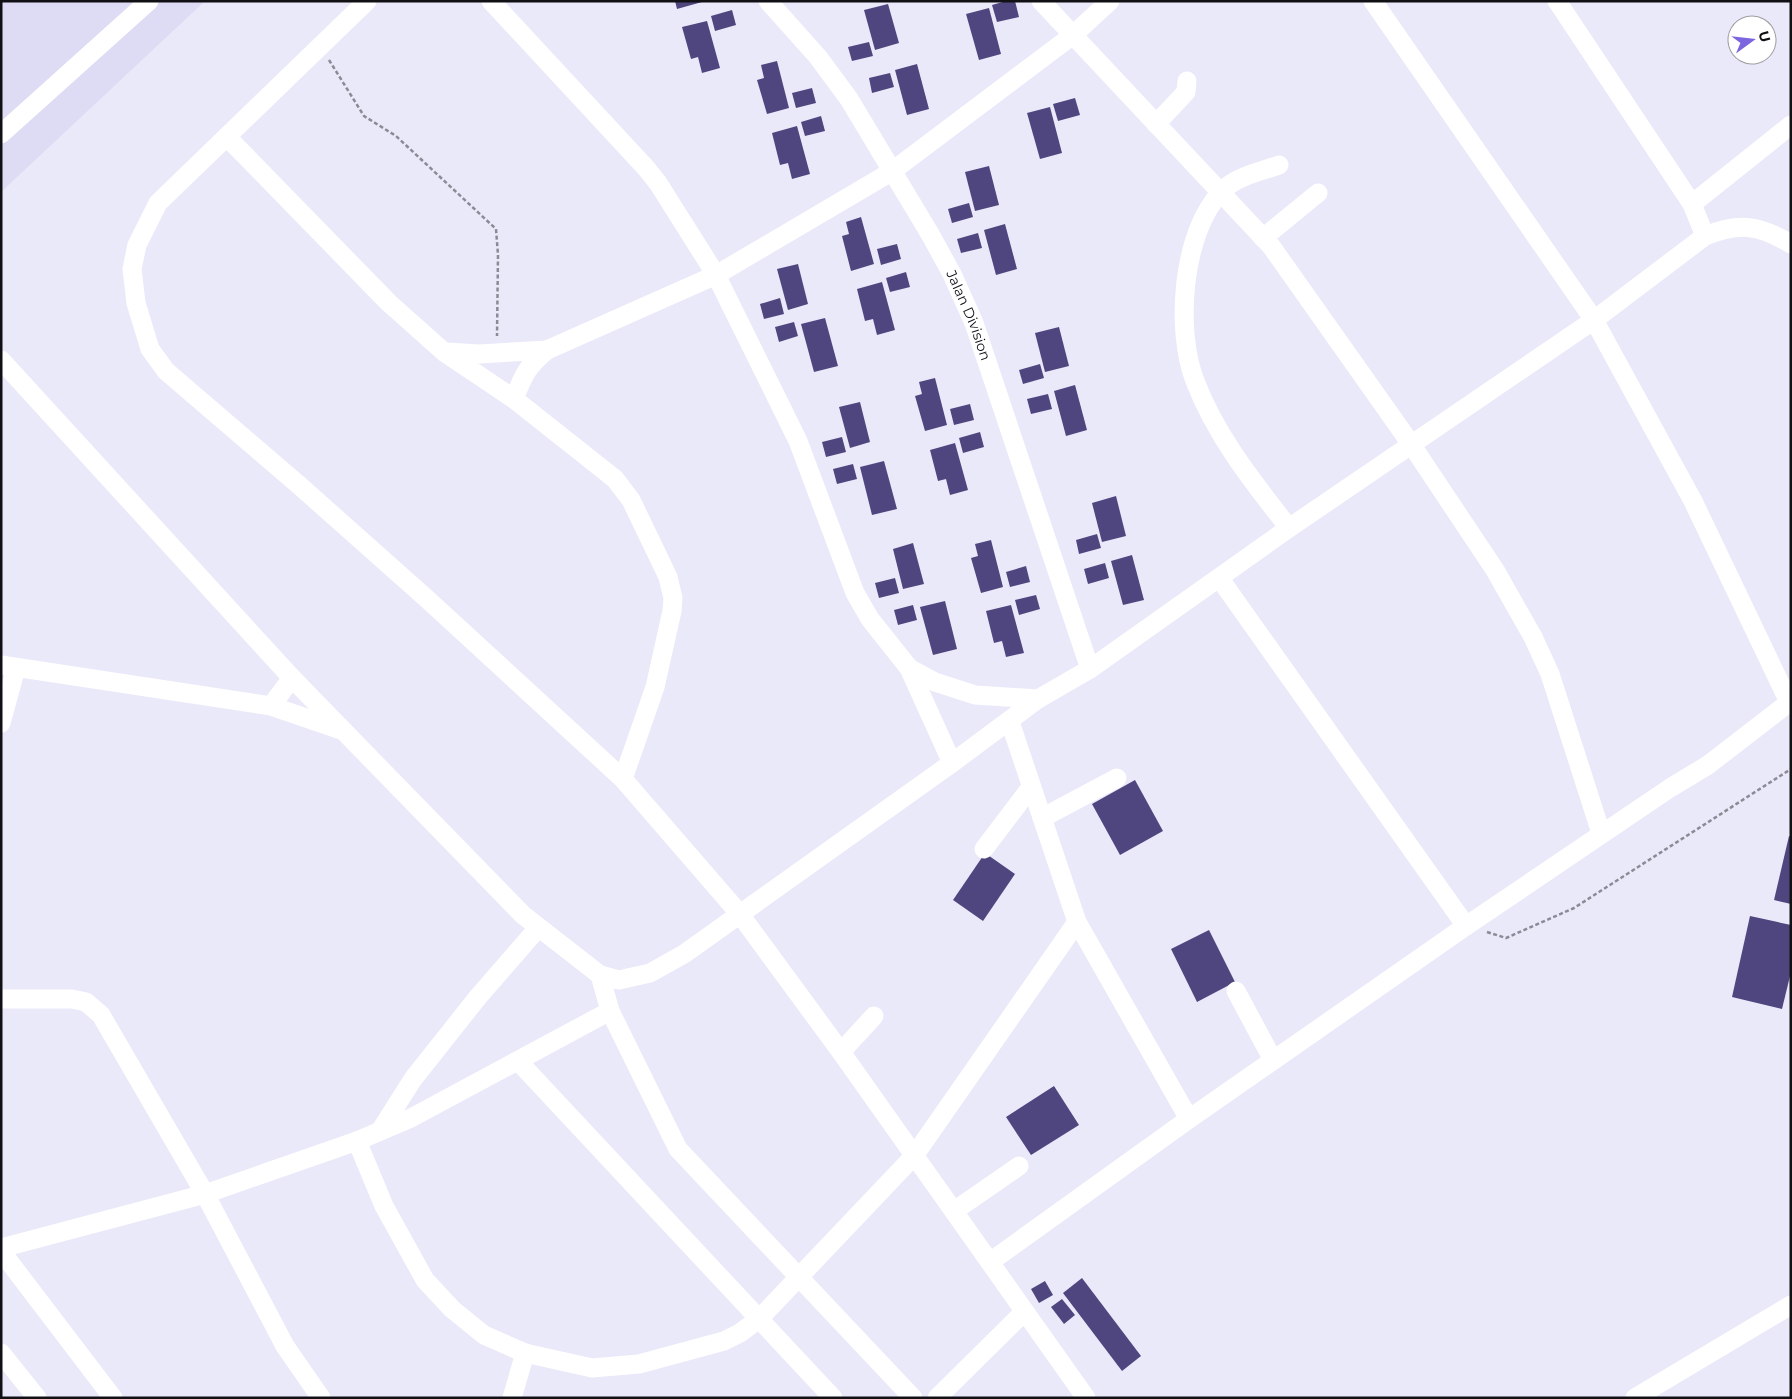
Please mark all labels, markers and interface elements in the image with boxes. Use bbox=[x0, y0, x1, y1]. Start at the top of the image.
north arrow bbox=[1727, 15, 1777, 65]
text: U bbox=[1754, 29, 1775, 44]
street label: Jalan Division bbox=[942, 266, 995, 363]

